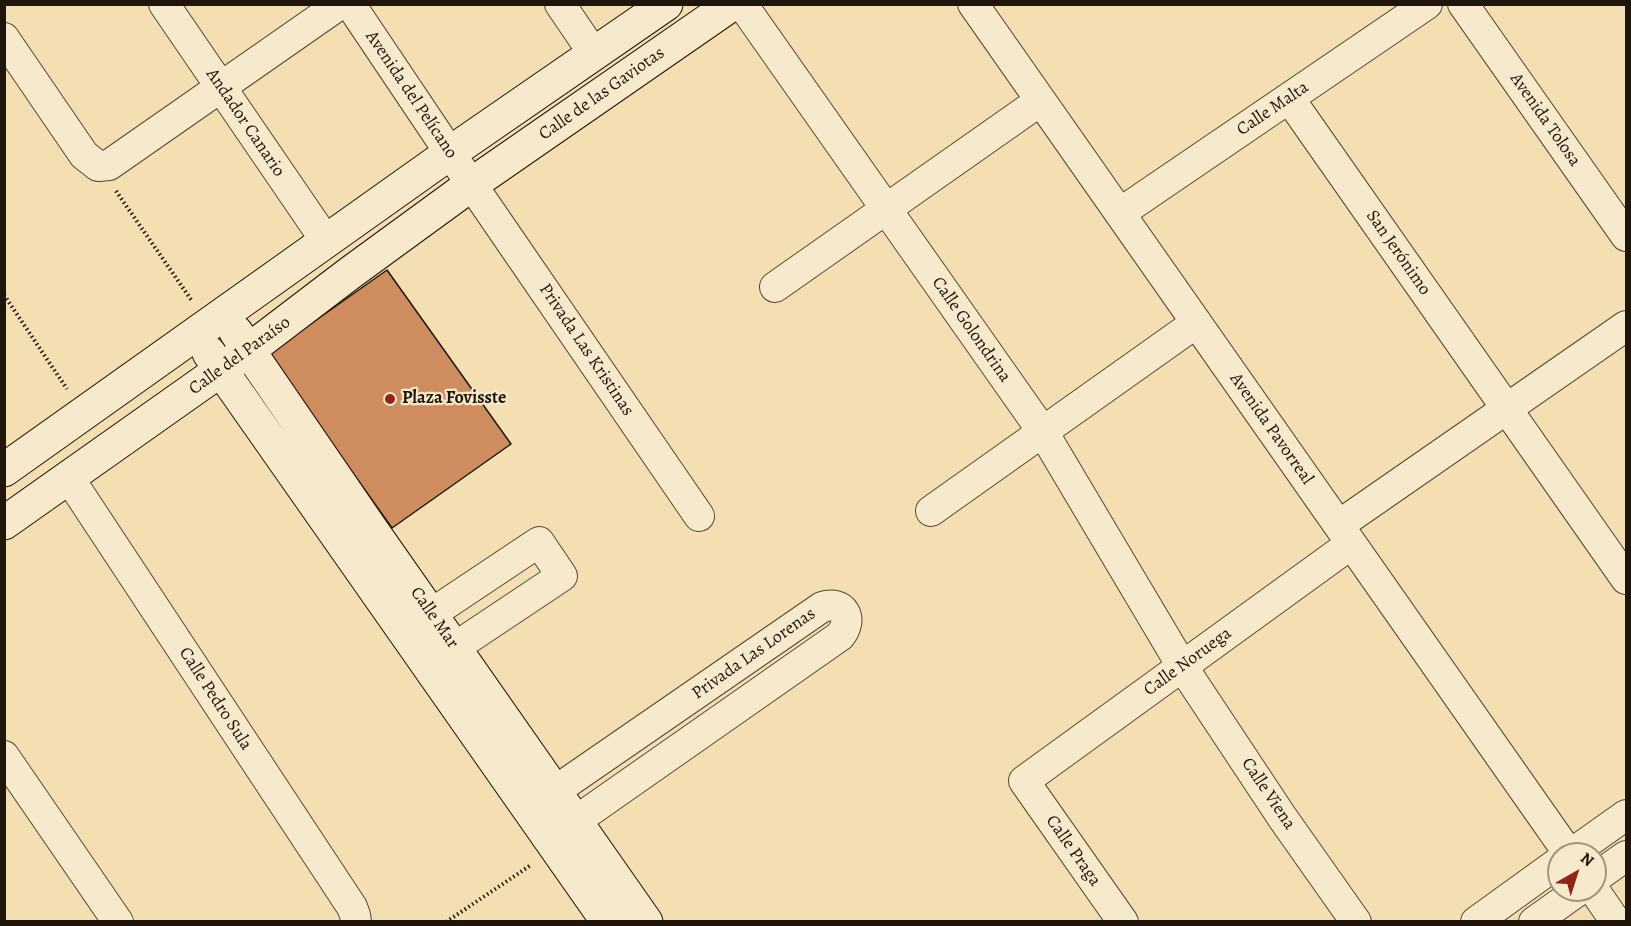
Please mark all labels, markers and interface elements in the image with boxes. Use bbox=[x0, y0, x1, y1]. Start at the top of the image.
street label: Avenida del Pelícano bbox=[360, 27, 462, 163]
street label: Calle de las Gaviotas bbox=[535, 43, 669, 145]
street label: Andador Canario bbox=[201, 65, 289, 181]
street label: Avenida Tolosa bbox=[1505, 69, 1585, 171]
street label: Calle Malta bbox=[1233, 77, 1313, 141]
street label: San Jerónimo bbox=[1361, 206, 1435, 300]
street label: Calle Golondrina bbox=[927, 273, 1015, 387]
street label: Privada Las Kristinas bbox=[534, 280, 638, 420]
street label: Calle del Paraíso bbox=[185, 312, 295, 400]
street label: Avenida Pavorreal bbox=[1225, 369, 1317, 489]
place label: Plaza Fovisste bbox=[402, 388, 506, 410]
marker: Plaza Fovisste bbox=[383, 392, 397, 406]
street label: Calle Mar bbox=[405, 583, 463, 653]
street label: Privada Las Lorenas bbox=[688, 603, 820, 705]
street label: Calle Noruega bbox=[1140, 623, 1236, 701]
street label: Calle Pedro Sula bbox=[174, 644, 256, 754]
street label: Calle Viena bbox=[1236, 754, 1300, 834]
street label: Calle Praga bbox=[1041, 811, 1105, 891]
north arrow bbox=[1547, 842, 1607, 902]
text: N bbox=[1576, 847, 1599, 872]

